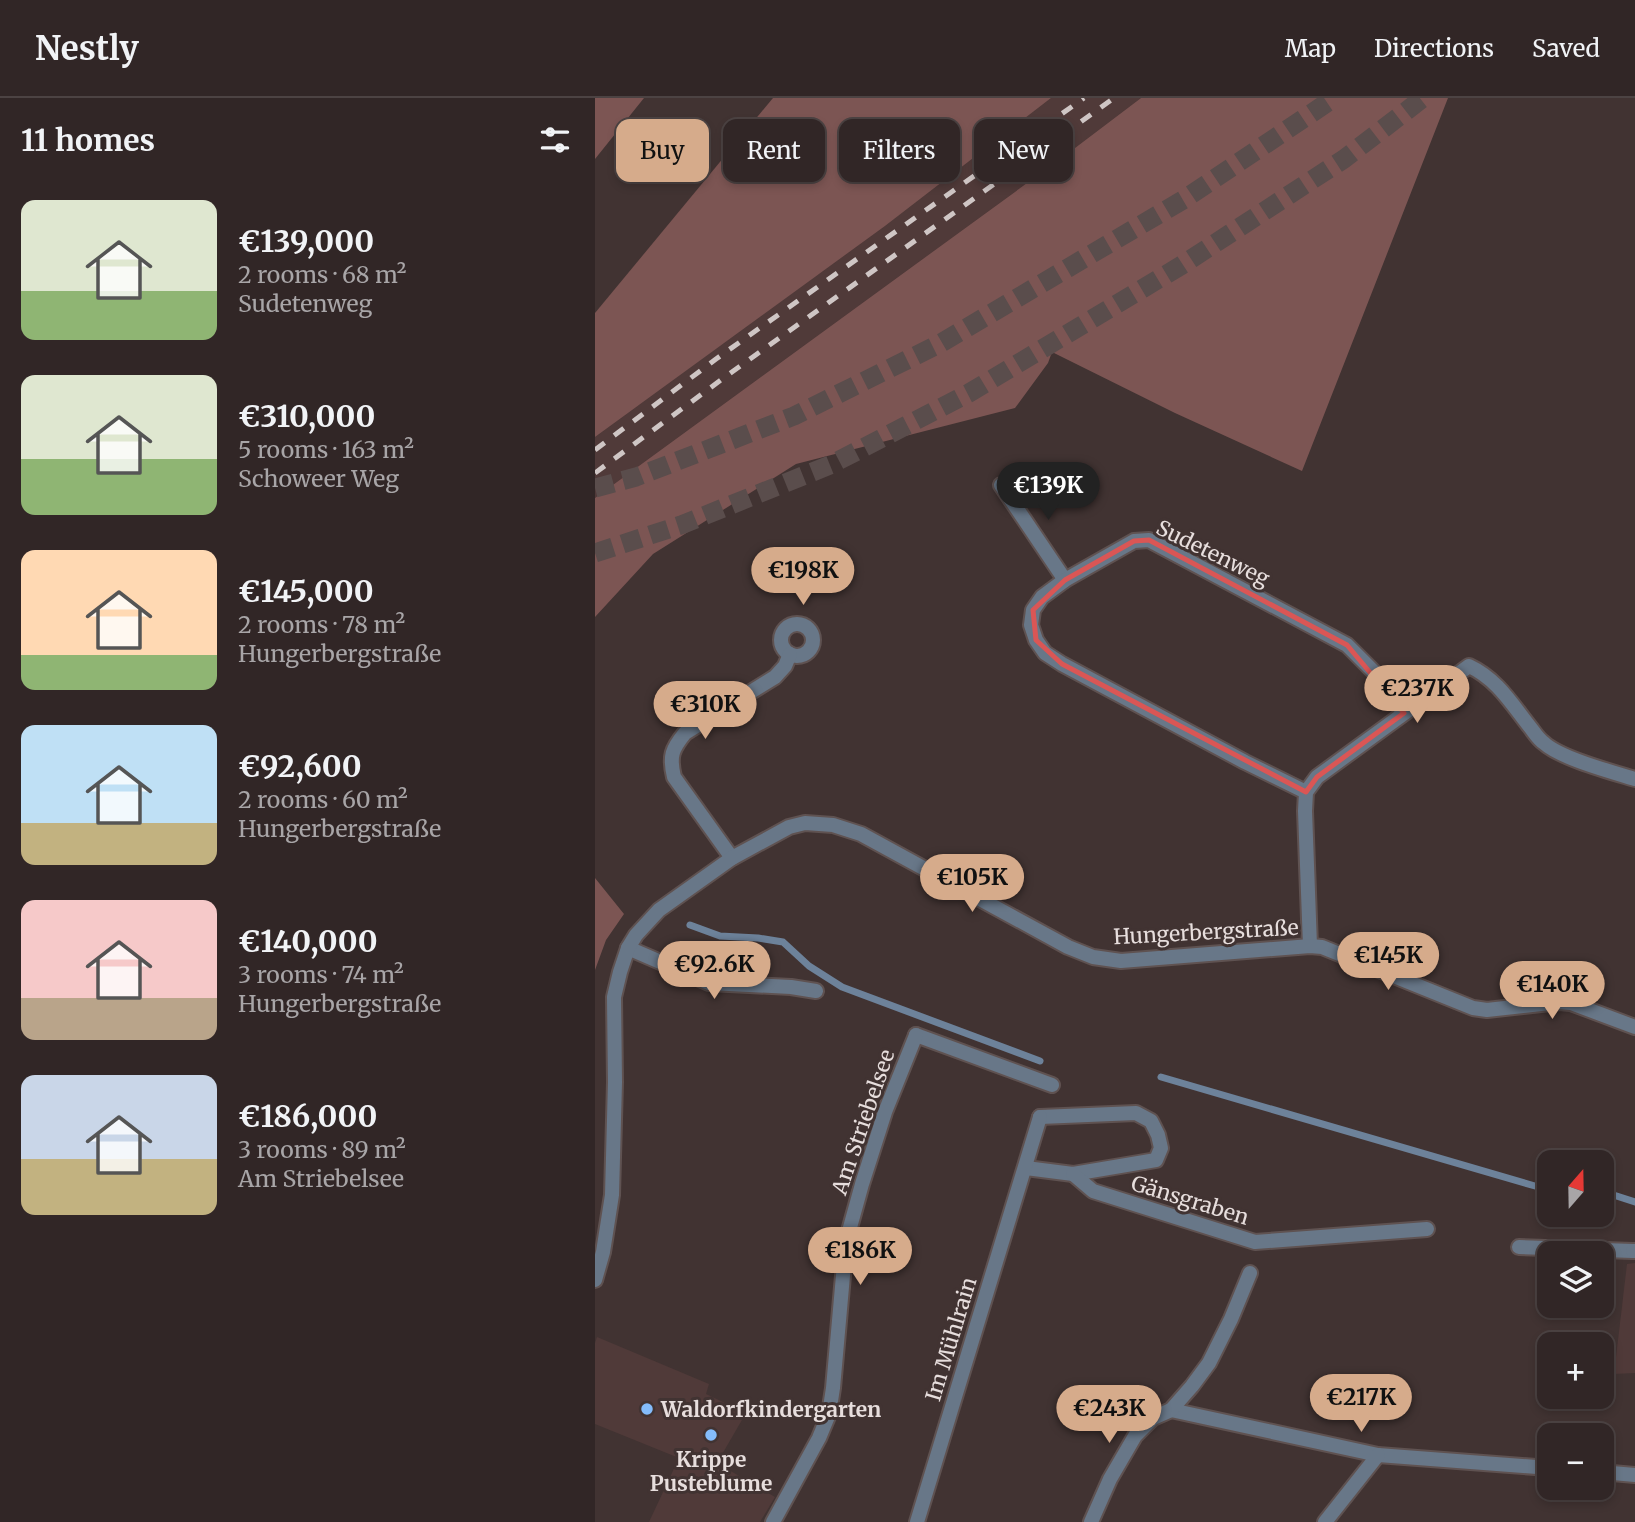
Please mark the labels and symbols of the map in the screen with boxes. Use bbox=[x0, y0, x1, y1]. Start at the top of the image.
pin: €139K bbox=[999, 462, 1097, 522]
street label: Sudetenweg bbox=[1152, 514, 1274, 592]
pin: €198K bbox=[754, 547, 852, 607]
pin: €237K bbox=[1368, 666, 1466, 725]
pin: €310K bbox=[656, 682, 754, 741]
pin: €105K bbox=[923, 854, 1021, 914]
street label: Hungerbergstraße bbox=[1113, 914, 1299, 950]
pin: €145K bbox=[1339, 932, 1437, 992]
pin: €92.6K bbox=[657, 942, 771, 1001]
pin: €140K bbox=[1503, 962, 1601, 1021]
street label: Am Striebelsee bbox=[825, 1046, 900, 1199]
north arrow bbox=[1537, 1150, 1613, 1227]
street label: Gänsgraben bbox=[1128, 1169, 1252, 1231]
pin: €186K bbox=[811, 1228, 909, 1287]
street label: Im Mühlrain bbox=[919, 1274, 983, 1404]
pin: €217K bbox=[1312, 1374, 1410, 1434]
pin: €243K bbox=[1060, 1386, 1158, 1445]
place label: Waldorfkindergarten bbox=[660, 1396, 881, 1423]
marker: Waldorfkindergarten bbox=[639, 1401, 655, 1417]
marker: Krippe Pusteblume bbox=[703, 1427, 719, 1443]
place label: Krippe Pusteblume bbox=[650, 1446, 772, 1497]

